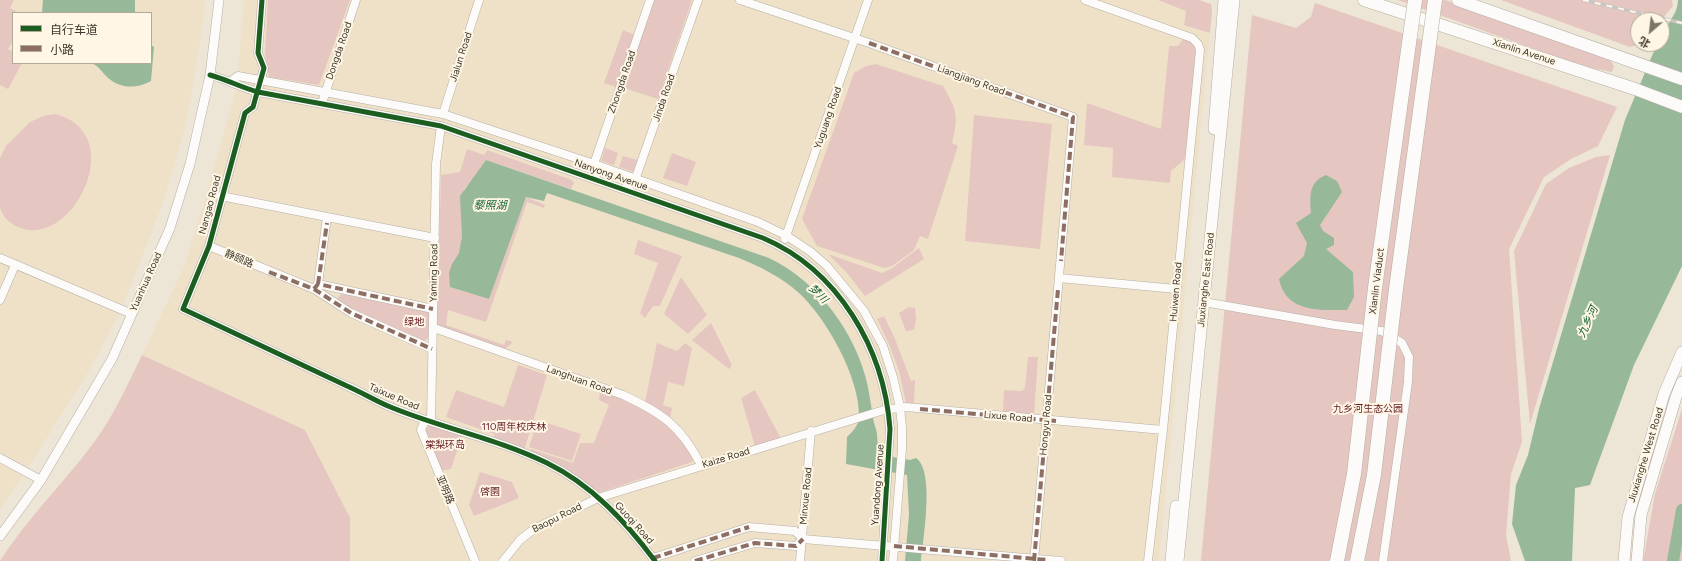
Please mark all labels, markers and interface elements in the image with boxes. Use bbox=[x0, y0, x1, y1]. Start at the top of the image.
legend bbox=[12, 12, 152, 64]
north arrow bbox=[1630, 12, 1670, 52]
street label: Dongda Road bbox=[323, 20, 355, 82]
text: 自行车道 bbox=[50, 23, 98, 37]
street label: Jialun Road bbox=[447, 31, 475, 83]
text: 北 bbox=[1637, 34, 1653, 50]
street label: Xianlin Avenue bbox=[1491, 36, 1557, 68]
text: 小路 bbox=[50, 43, 74, 57]
street label: Zhongda Road bbox=[606, 49, 638, 115]
street label: Liangjiang Road bbox=[936, 62, 1006, 98]
street label: Jinda Road bbox=[650, 73, 678, 123]
street label: Yuguang Road bbox=[812, 85, 844, 151]
street label: Nanyong Avenue bbox=[573, 157, 649, 193]
street label: Nangao Road bbox=[196, 174, 224, 236]
water label: 藜照湖 bbox=[474, 199, 506, 213]
street label: Jiuxianghe East Road bbox=[1195, 232, 1217, 328]
street label: Yaming Road bbox=[427, 244, 441, 302]
street label: Xianlin Viaduct bbox=[1367, 247, 1387, 315]
street label: 静颐路 bbox=[223, 248, 255, 270]
street label: Yuanhua Road bbox=[128, 250, 164, 314]
street label: Huiwen Road bbox=[1167, 262, 1185, 322]
water label: 梦川 bbox=[806, 282, 830, 306]
water label: 九乡河 bbox=[1575, 304, 1601, 340]
park label: 绿地 bbox=[404, 316, 424, 328]
street label: Langhuan Road bbox=[544, 363, 614, 397]
street label: Taixue Road bbox=[367, 381, 421, 413]
street label: Hongyu Road bbox=[1037, 394, 1055, 456]
park label: 九乡河生态公园 bbox=[1333, 403, 1403, 415]
street label: Jiuxianghe West Road bbox=[1626, 406, 1666, 504]
street label: Lixue Road bbox=[983, 409, 1033, 425]
park label: 110周年校庆林 bbox=[482, 421, 546, 433]
park label: 棠梨环岛 bbox=[425, 439, 465, 451]
street label: Yuandong Avenue bbox=[869, 444, 887, 526]
street label: Kaize Road bbox=[701, 445, 751, 471]
street label: Minxue Road bbox=[798, 467, 814, 525]
street label: 亚明路 bbox=[434, 474, 456, 506]
park label: 啓園 bbox=[480, 486, 500, 498]
street label: Guoqi Road bbox=[612, 499, 656, 547]
street label: Baopu Road bbox=[530, 500, 584, 536]

